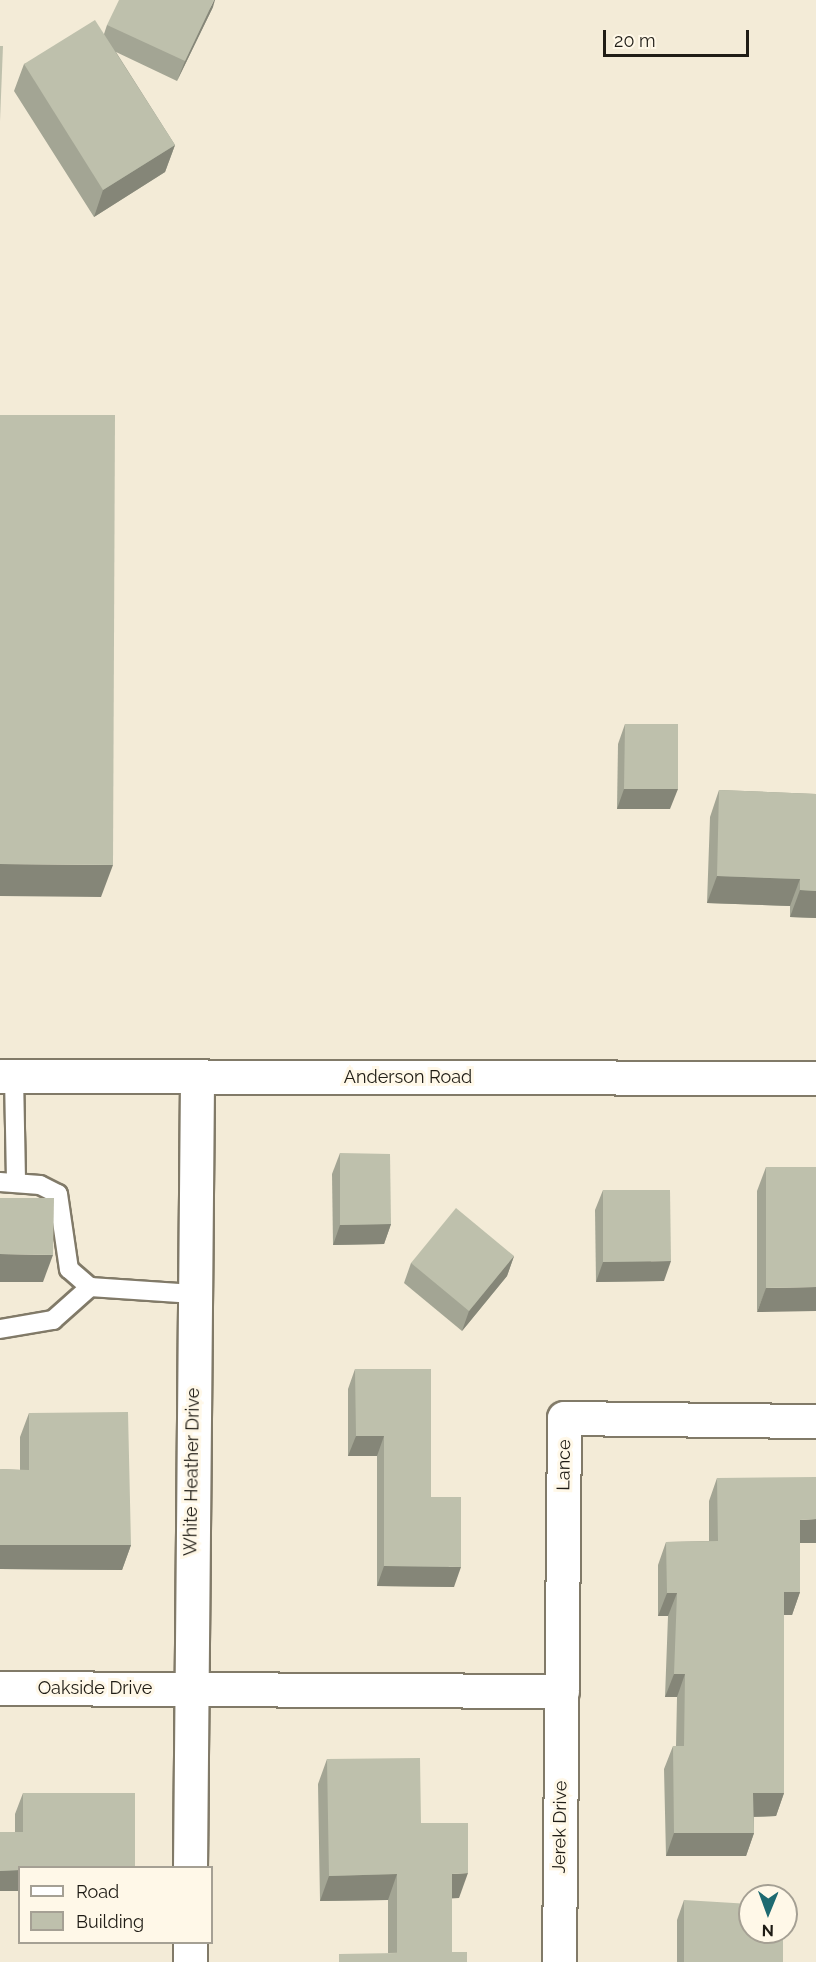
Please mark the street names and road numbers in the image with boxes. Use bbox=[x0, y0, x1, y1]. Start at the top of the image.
street label: Anderson Road bbox=[344, 1066, 472, 1088]
street label: White Heather Drive bbox=[180, 1387, 204, 1557]
street label: Lance bbox=[553, 1439, 575, 1491]
street label: Oakside Drive bbox=[38, 1677, 152, 1699]
street label: Jerek Drive bbox=[548, 1780, 572, 1874]

